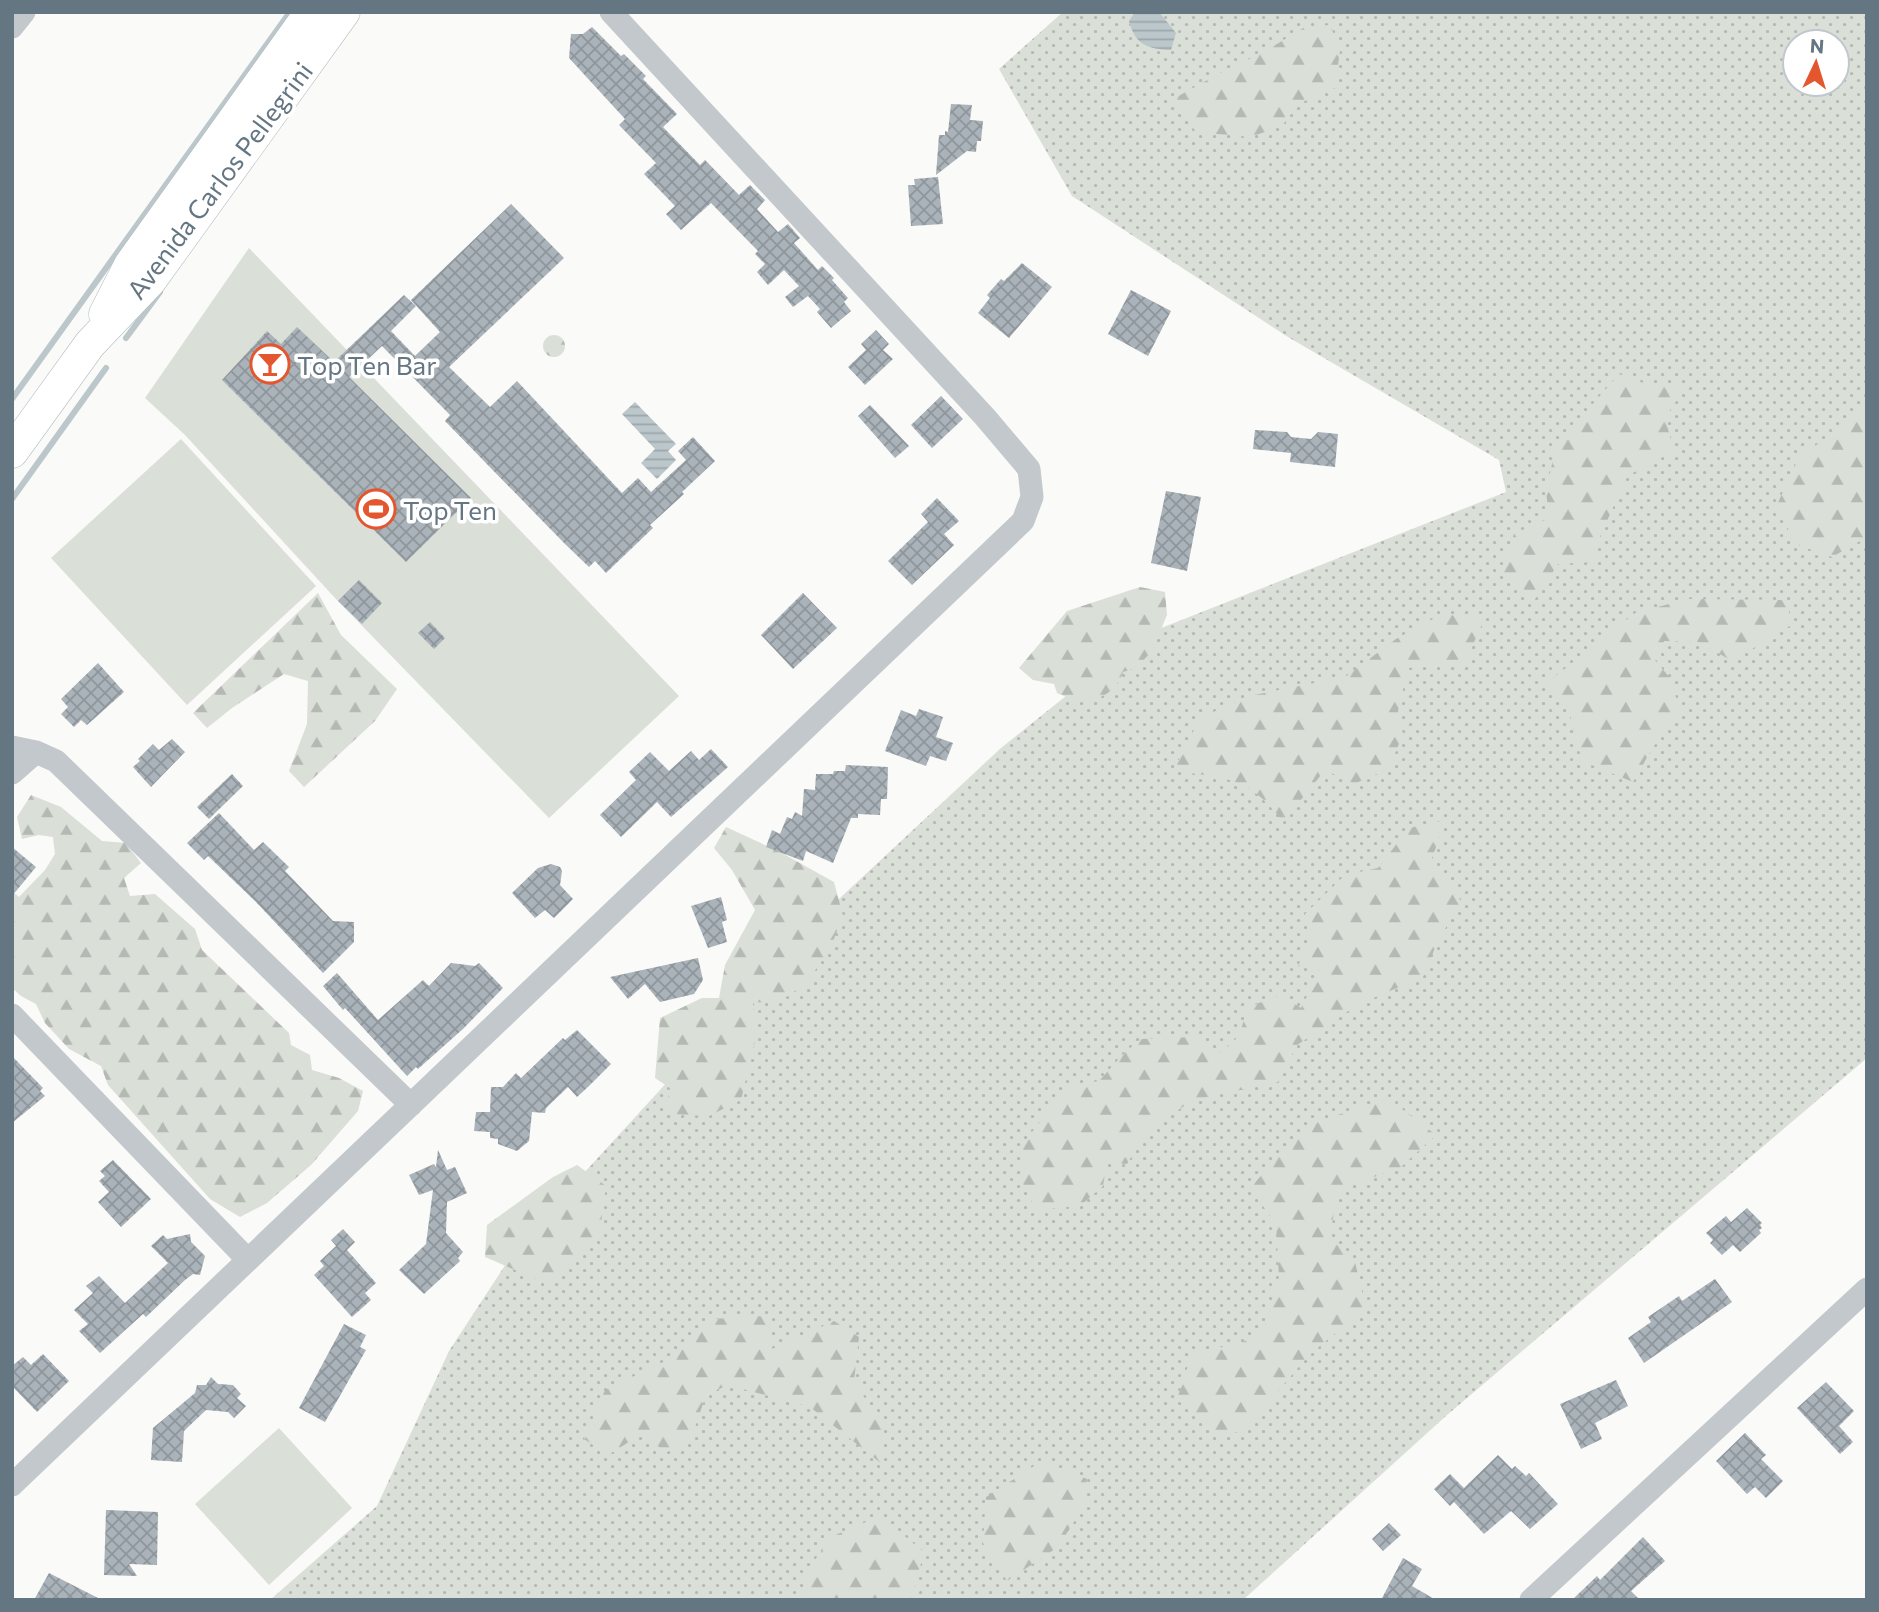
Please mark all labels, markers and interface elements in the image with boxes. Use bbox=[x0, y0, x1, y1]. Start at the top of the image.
north arrow bbox=[1781, 28, 1851, 98]
text: N bbox=[1809, 34, 1825, 58]
street label: Avenida Carlos Pellegrini bbox=[120, 55, 318, 305]
bar icon: Top Ten Bar bbox=[249, 343, 291, 385]
place label: Top Ten Bar bbox=[297, 349, 437, 380]
sports icon: Top Ten bbox=[355, 488, 397, 530]
place label: Top Ten bbox=[403, 494, 497, 525]

